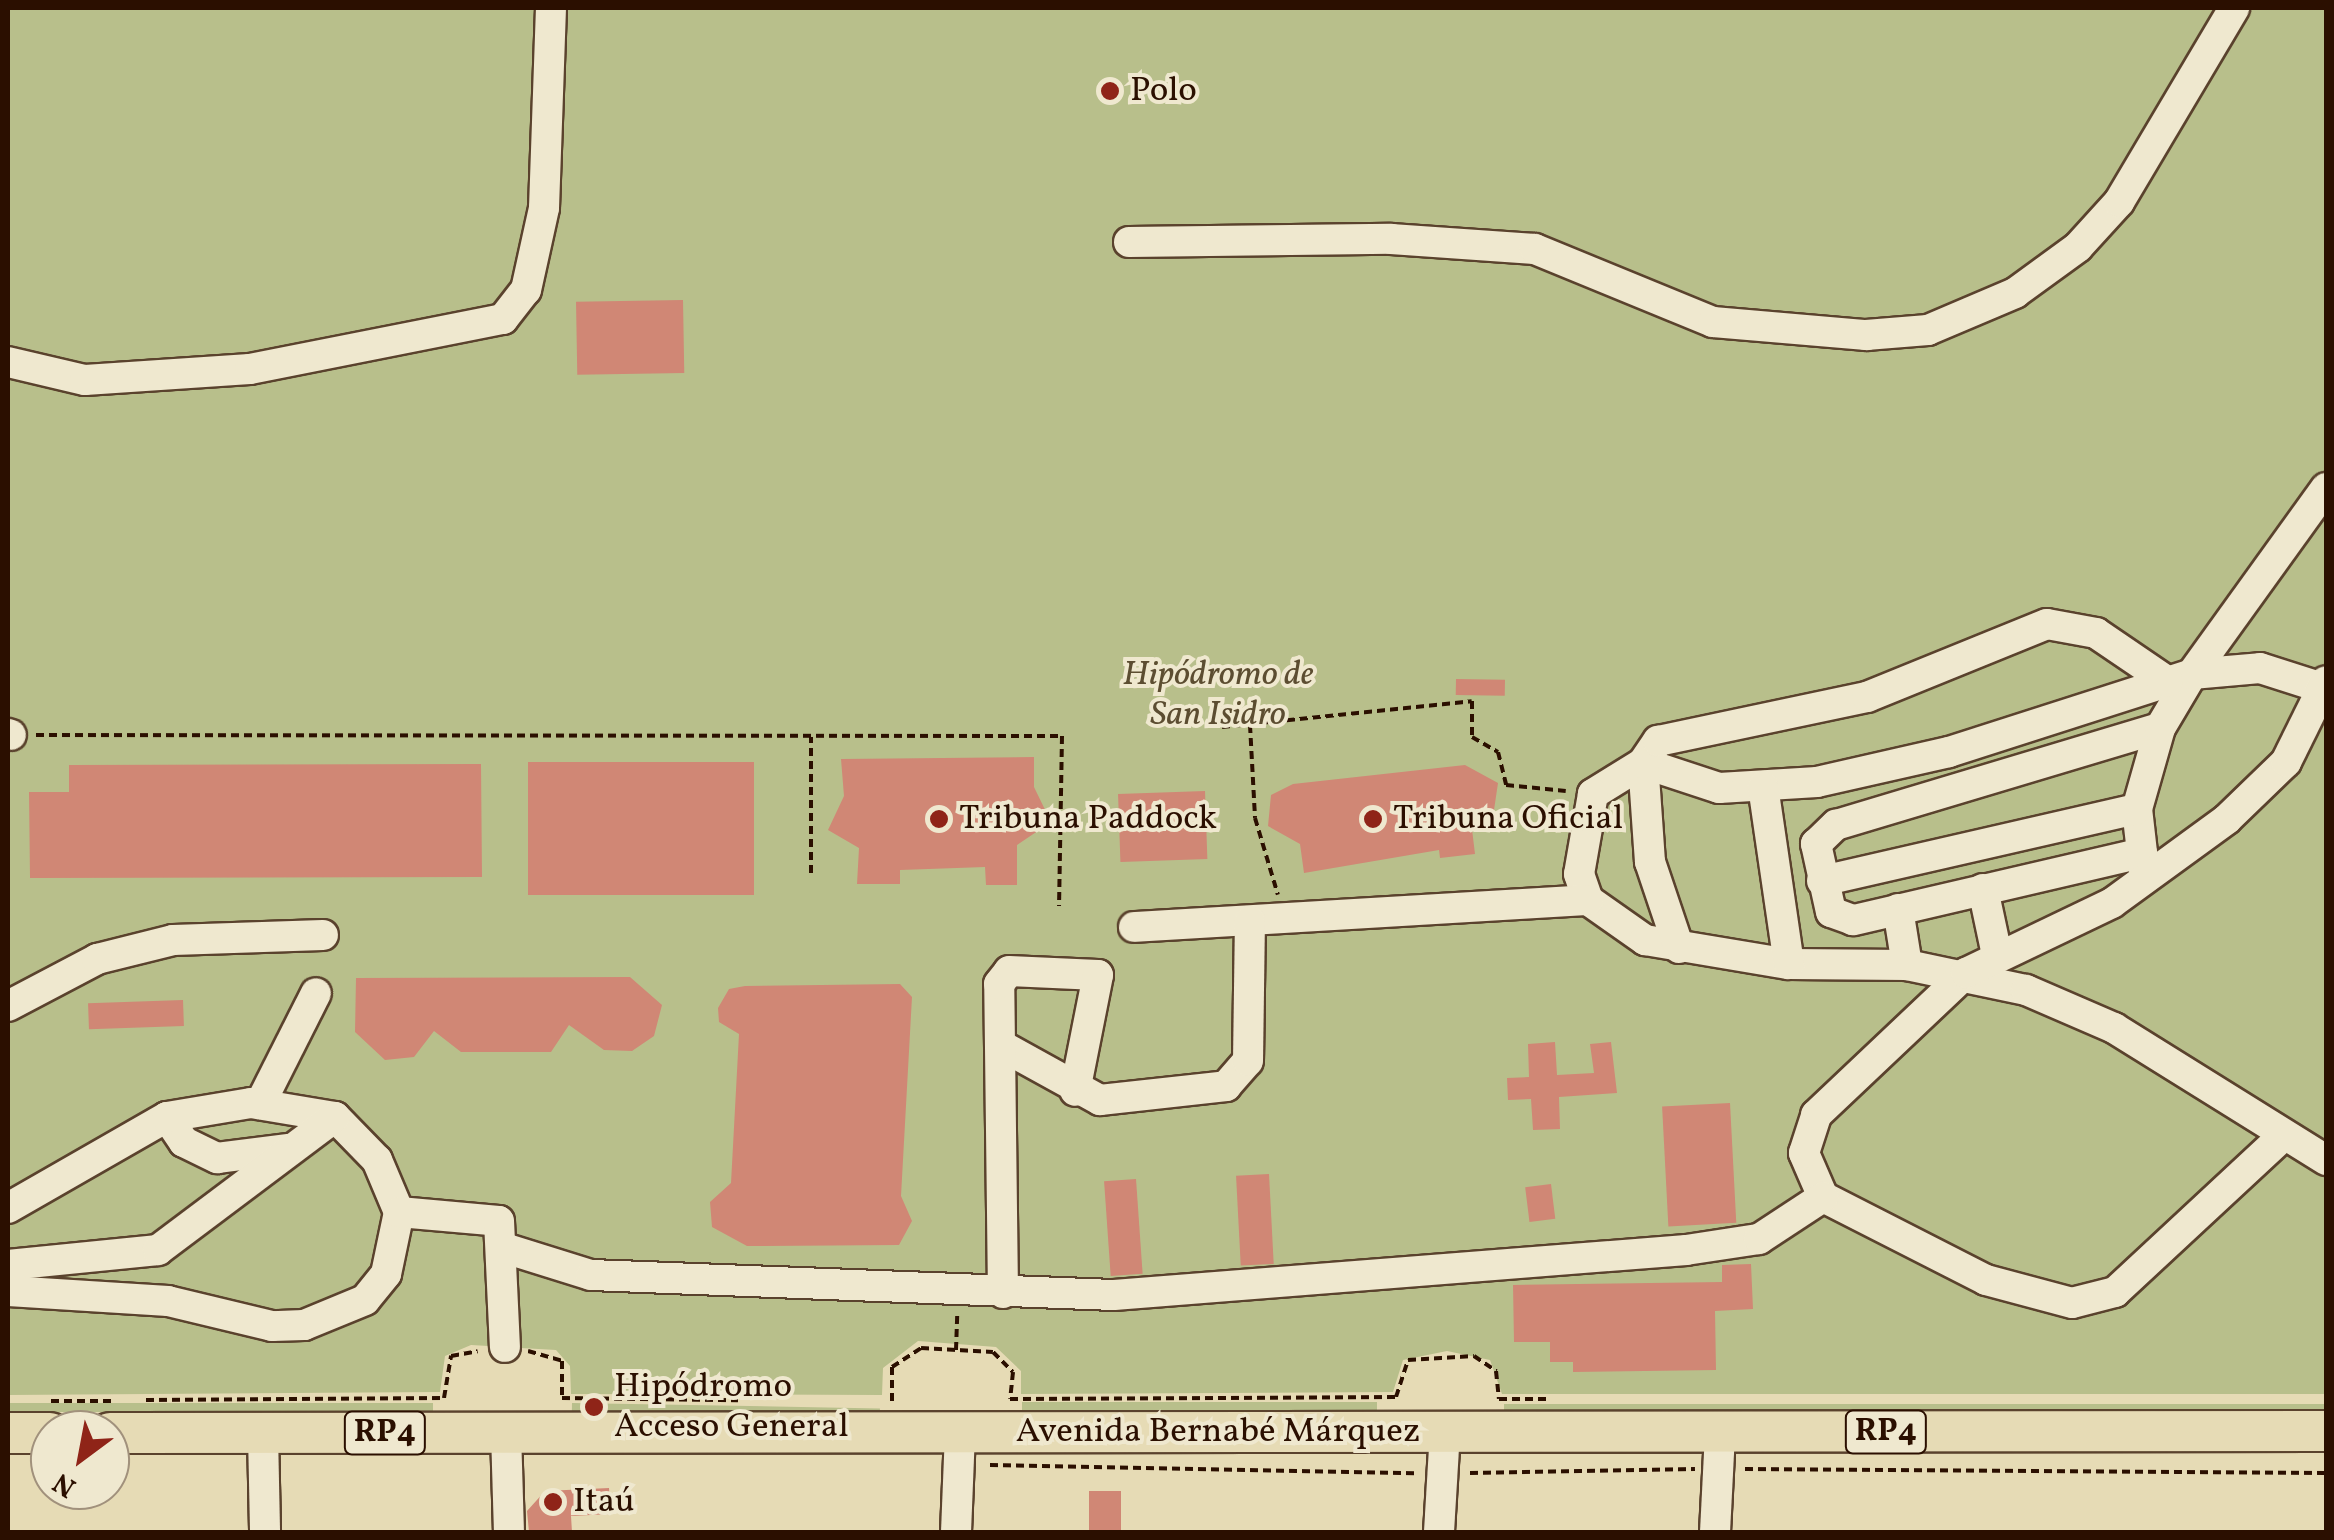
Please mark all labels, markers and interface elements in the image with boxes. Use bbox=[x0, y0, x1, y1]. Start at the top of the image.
place label: Polo bbox=[1130, 70, 1197, 112]
marker: Polo bbox=[1099, 80, 1121, 102]
park label: Hipódromo de San Isidro bbox=[1122, 654, 1314, 736]
place label: Tribuna Paddock bbox=[959, 798, 1217, 840]
place label: Tribuna Oficial bbox=[1393, 798, 1623, 840]
marker: Tribuna Paddock bbox=[928, 808, 950, 830]
marker: Tribuna Oficial bbox=[1362, 808, 1384, 830]
place label: Hipódromo Acceso General bbox=[614, 1366, 849, 1448]
marker: Hipódromo Acceso General bbox=[583, 1396, 605, 1418]
road number: RP4 bbox=[1844, 1405, 1928, 1459]
road number: RP4 bbox=[342, 1406, 428, 1460]
north arrow bbox=[30, 1410, 130, 1510]
street label: Avenida Bernabé Márquez bbox=[1016, 1411, 1420, 1453]
text: N bbox=[46, 1462, 84, 1506]
place label: Itaú bbox=[573, 1481, 635, 1523]
marker: Itaú bbox=[542, 1491, 564, 1513]

